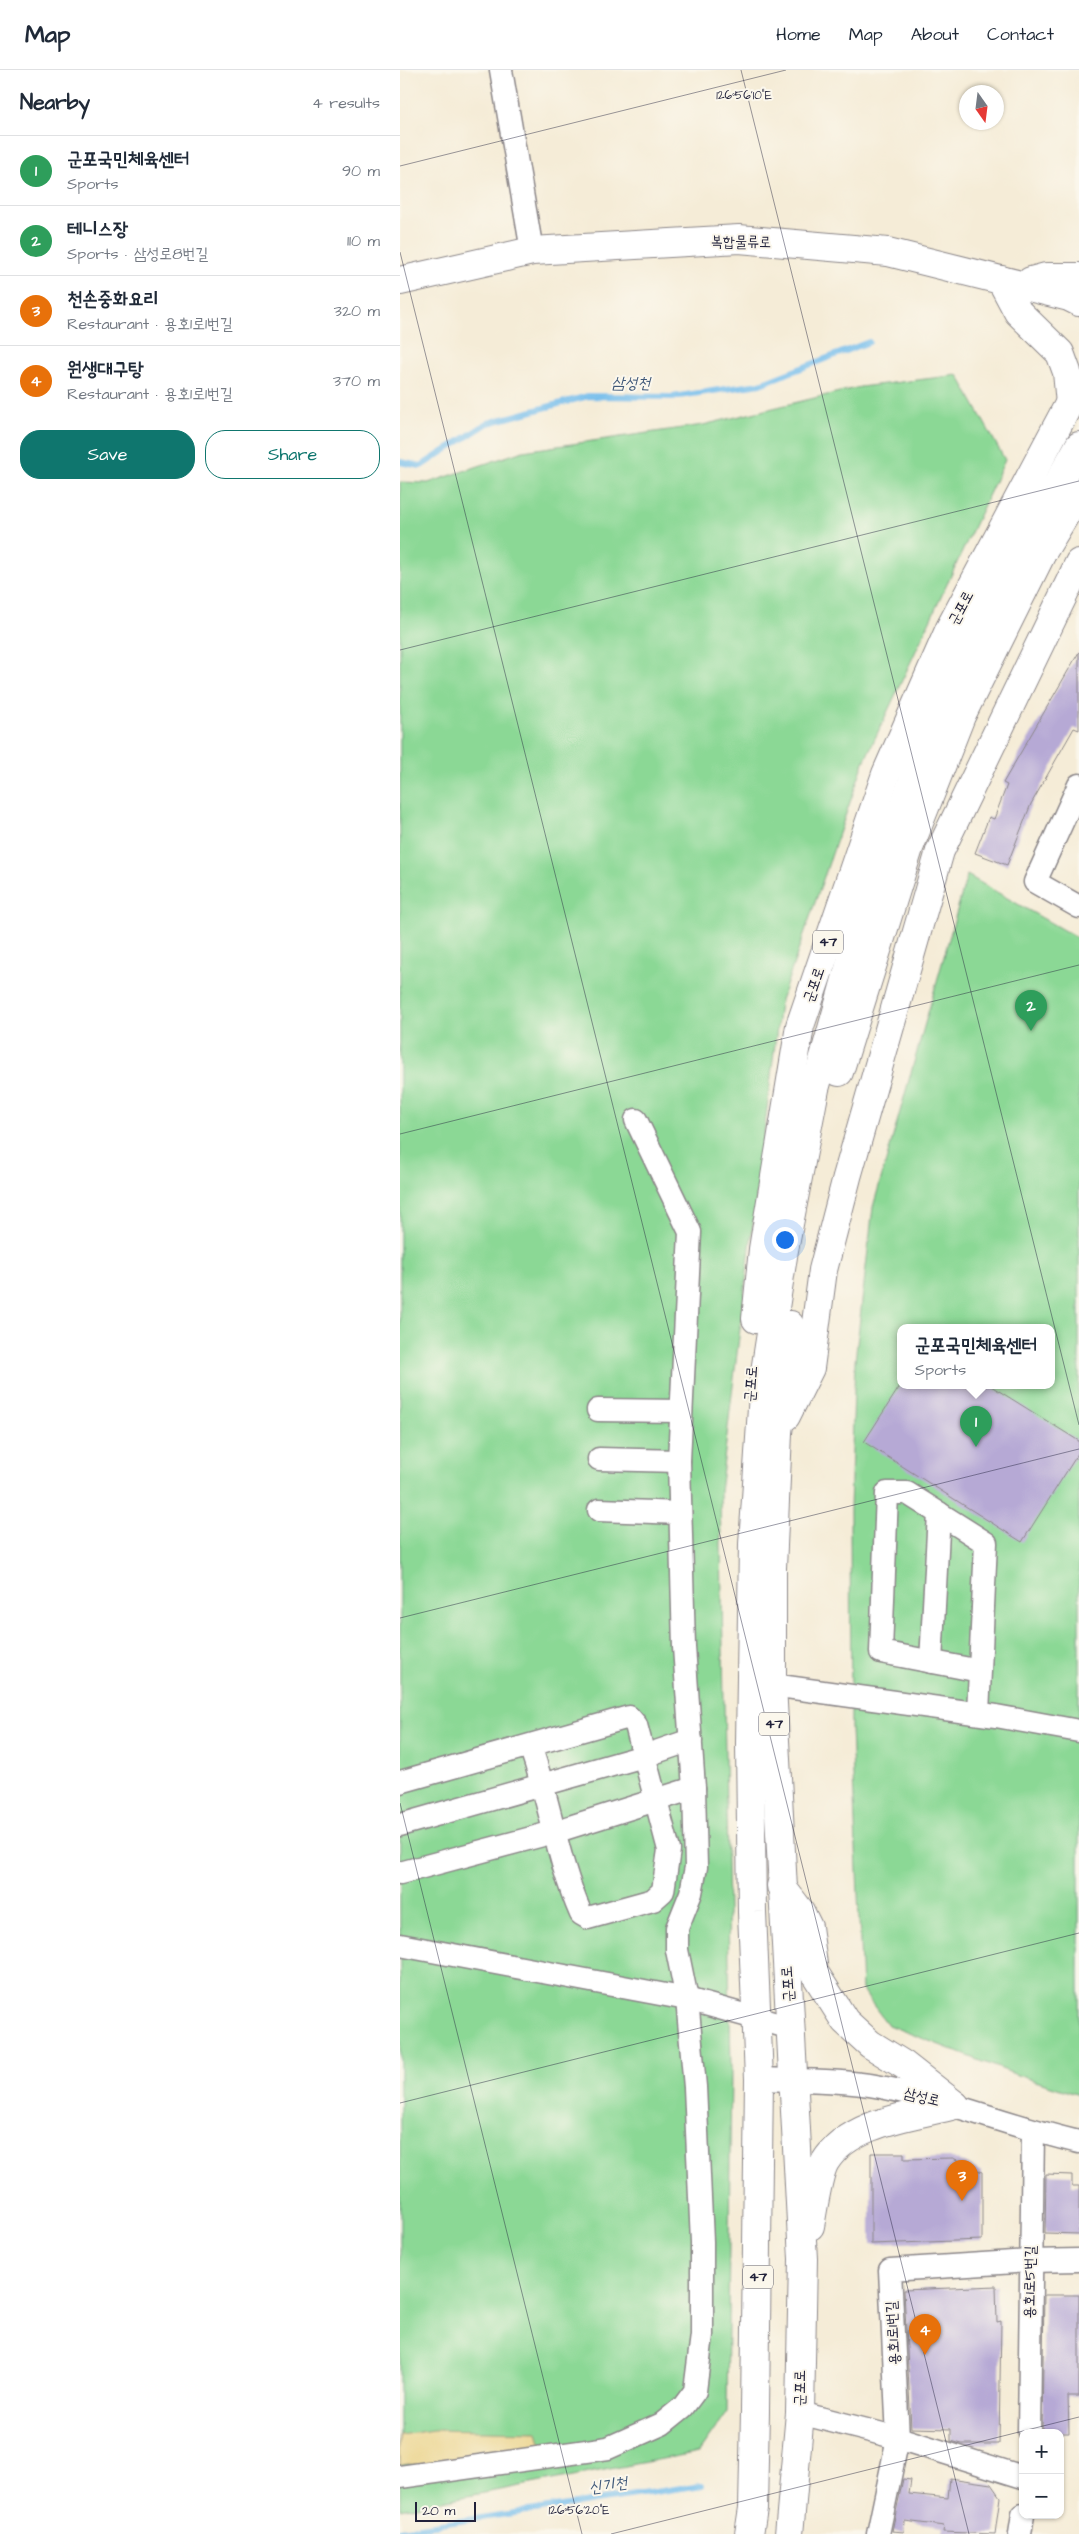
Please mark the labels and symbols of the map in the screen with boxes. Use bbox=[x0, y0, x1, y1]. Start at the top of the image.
north arrow bbox=[959, 85, 1004, 130]
text: 126°56'10"E bbox=[716, 87, 772, 104]
street label: 복합물류로 bbox=[711, 231, 771, 253]
water label: 삼성천 bbox=[611, 372, 653, 394]
street label: 군포로 bbox=[943, 587, 979, 629]
road number: 47 bbox=[813, 930, 843, 954]
street label: 군포로 bbox=[798, 964, 830, 1006]
pin: 2 bbox=[1015, 990, 1047, 1031]
your location bbox=[772, 1227, 798, 1253]
street label: 군포로 bbox=[739, 1365, 763, 1403]
pin: 1 bbox=[960, 1406, 992, 1447]
road number: 47 bbox=[759, 1712, 789, 1736]
street label: 군포로 bbox=[776, 1965, 800, 2003]
street label: 삼성로 bbox=[902, 2082, 942, 2112]
pin: 3 bbox=[946, 2160, 978, 2201]
street label: 용호1로5번길 bbox=[1019, 2245, 1041, 2319]
road number: 47 bbox=[743, 2266, 773, 2288]
street label: 용호1로1번길 bbox=[881, 2300, 905, 2366]
pin: 4 bbox=[909, 2314, 941, 2355]
street label: 군포로 bbox=[789, 2370, 811, 2406]
water label: 신기천 bbox=[587, 2471, 631, 2499]
scale bar bbox=[415, 2499, 476, 2522]
text: 126°56'20"E bbox=[549, 2502, 609, 2519]

